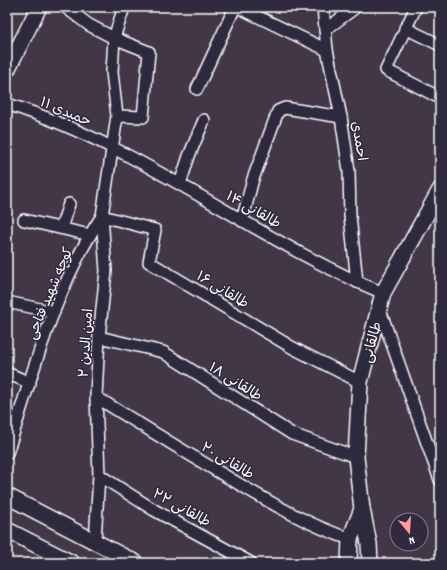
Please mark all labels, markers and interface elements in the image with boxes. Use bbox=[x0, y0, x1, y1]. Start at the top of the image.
street label: حمیدی ۱۱ bbox=[37, 93, 94, 133]
street label: احمدی bbox=[345, 120, 371, 163]
street label: طالقانی ۱۴ bbox=[222, 187, 284, 234]
street label: کوچه شهید فتاحی bbox=[22, 245, 79, 343]
street label: طالقانی ۱۶ bbox=[192, 267, 252, 314]
street label: امین الدین ۲ bbox=[75, 308, 99, 378]
street label: طالقانی bbox=[358, 320, 388, 365]
street label: طالقانی ۱۸ bbox=[204, 358, 266, 407]
street label: طالقانی ۲۰ bbox=[197, 438, 257, 485]
street label: طالقانی ۲۲ bbox=[148, 485, 214, 533]
north arrow bbox=[389, 512, 429, 552]
text: N bbox=[406, 531, 417, 548]

